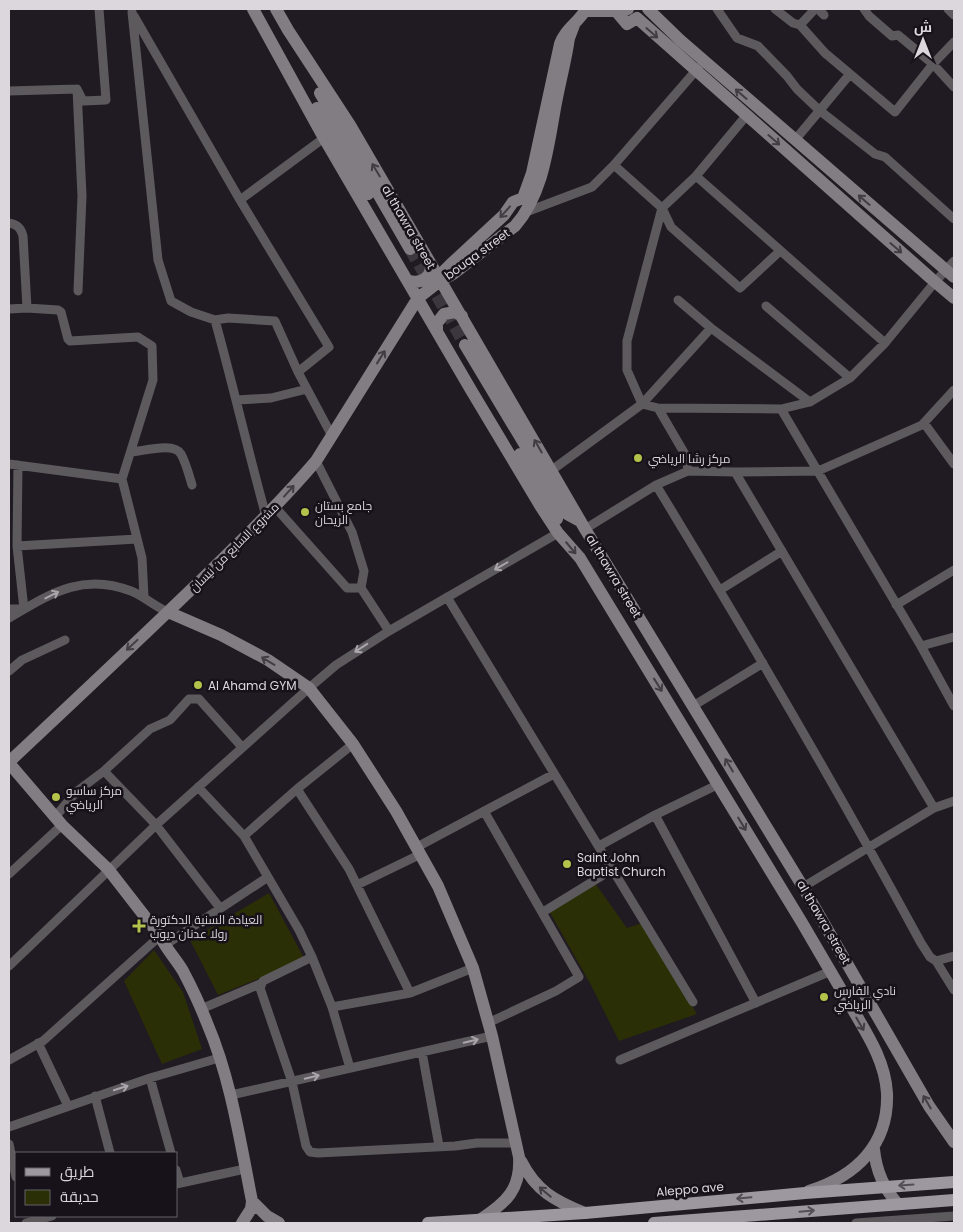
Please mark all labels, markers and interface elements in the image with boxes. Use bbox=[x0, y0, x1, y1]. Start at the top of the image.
north arrow bbox=[898, 15, 948, 65]
text: ش bbox=[914, 17, 932, 37]
one-way arrow bbox=[646, 27, 659, 39]
one-way arrow bbox=[735, 88, 748, 99]
one-way arrow bbox=[767, 135, 780, 146]
one-way arrow bbox=[371, 163, 381, 177]
street label: al thawra street bbox=[378, 182, 440, 272]
one-way arrow bbox=[858, 194, 871, 205]
one-way arrow bbox=[499, 206, 511, 219]
street label: bouqa street bbox=[441, 224, 513, 284]
one-way arrow bbox=[889, 242, 902, 254]
one-way arrow bbox=[376, 351, 386, 365]
one-way arrow bbox=[532, 439, 542, 454]
place label: مركز رشا الرياضي bbox=[648, 450, 730, 469]
marker: مركز رشا الرياضي bbox=[632, 452, 644, 464]
one-way arrow bbox=[283, 485, 295, 498]
place label: جامع بستان الريحان bbox=[315, 497, 372, 528]
street label: مشروع السابع من نيسان bbox=[186, 499, 282, 595]
marker: جامع بستان الريحان bbox=[299, 506, 311, 518]
street label: al thawra street bbox=[582, 531, 646, 621]
one-way arrow bbox=[565, 541, 577, 554]
one-way arrow bbox=[494, 561, 509, 571]
one-way arrow bbox=[44, 590, 59, 600]
one-way arrow bbox=[126, 639, 139, 651]
one-way arrow bbox=[354, 643, 368, 654]
one-way arrow bbox=[262, 655, 276, 665]
place label: Al Ahamd GYM bbox=[208, 677, 296, 694]
one-way arrow bbox=[653, 677, 663, 691]
marker: Al Ahamd GYM bbox=[192, 679, 204, 691]
one-way arrow bbox=[724, 759, 734, 773]
place label: مركز ساسو الرياضي bbox=[66, 782, 122, 815]
marker: مركز ساسو الرياضي bbox=[50, 791, 62, 803]
one-way arrow bbox=[738, 816, 748, 830]
place label: Saint John Baptist Church bbox=[577, 849, 666, 880]
marker: Saint John Baptist Church bbox=[561, 858, 573, 870]
street label: al thawra street bbox=[793, 877, 855, 967]
place label: العيادة السنية الدكتورة رولا عدنان ديوب bbox=[150, 911, 262, 942]
marker: العيادة السنية الدكتورة رولا عدنان ديوب bbox=[132, 919, 146, 933]
place label: نادي الفارس الرياضي bbox=[834, 982, 896, 1015]
marker: نادي الفارس الرياضي bbox=[818, 991, 830, 1003]
one-way arrow bbox=[856, 1016, 866, 1030]
one-way arrow bbox=[462, 1036, 478, 1045]
one-way arrow bbox=[304, 1072, 320, 1081]
one-way arrow bbox=[113, 1082, 129, 1092]
one-way arrow bbox=[922, 1094, 932, 1109]
legend bbox=[15, 1152, 178, 1217]
text: طريق bbox=[60, 1161, 94, 1182]
street label: Aleppo ave bbox=[655, 1178, 725, 1200]
one-way arrow bbox=[898, 1181, 914, 1190]
text: حديقة bbox=[60, 1186, 99, 1207]
one-way arrow bbox=[539, 1187, 552, 1198]
one-way arrow bbox=[736, 1194, 752, 1203]
one-way arrow bbox=[799, 1206, 815, 1216]

